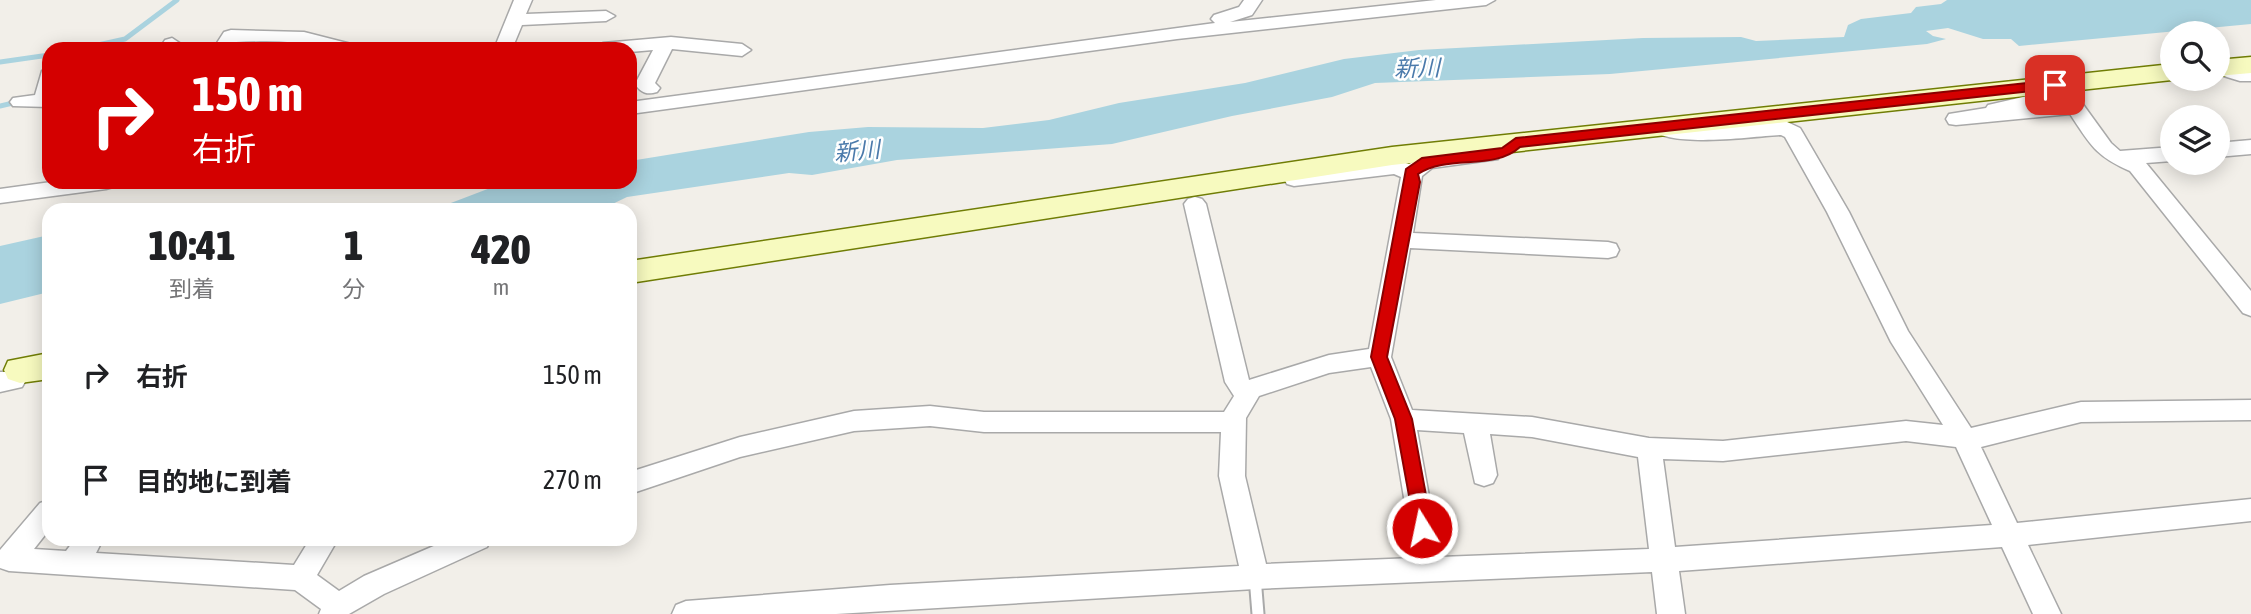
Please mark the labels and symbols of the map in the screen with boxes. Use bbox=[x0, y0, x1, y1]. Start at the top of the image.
water label: 新川 bbox=[1394, 55, 1443, 81]
pin bbox=[2025, 55, 2085, 115]
water label: 新川 bbox=[833, 136, 884, 166]
position arrow bbox=[1385, 491, 1459, 565]

